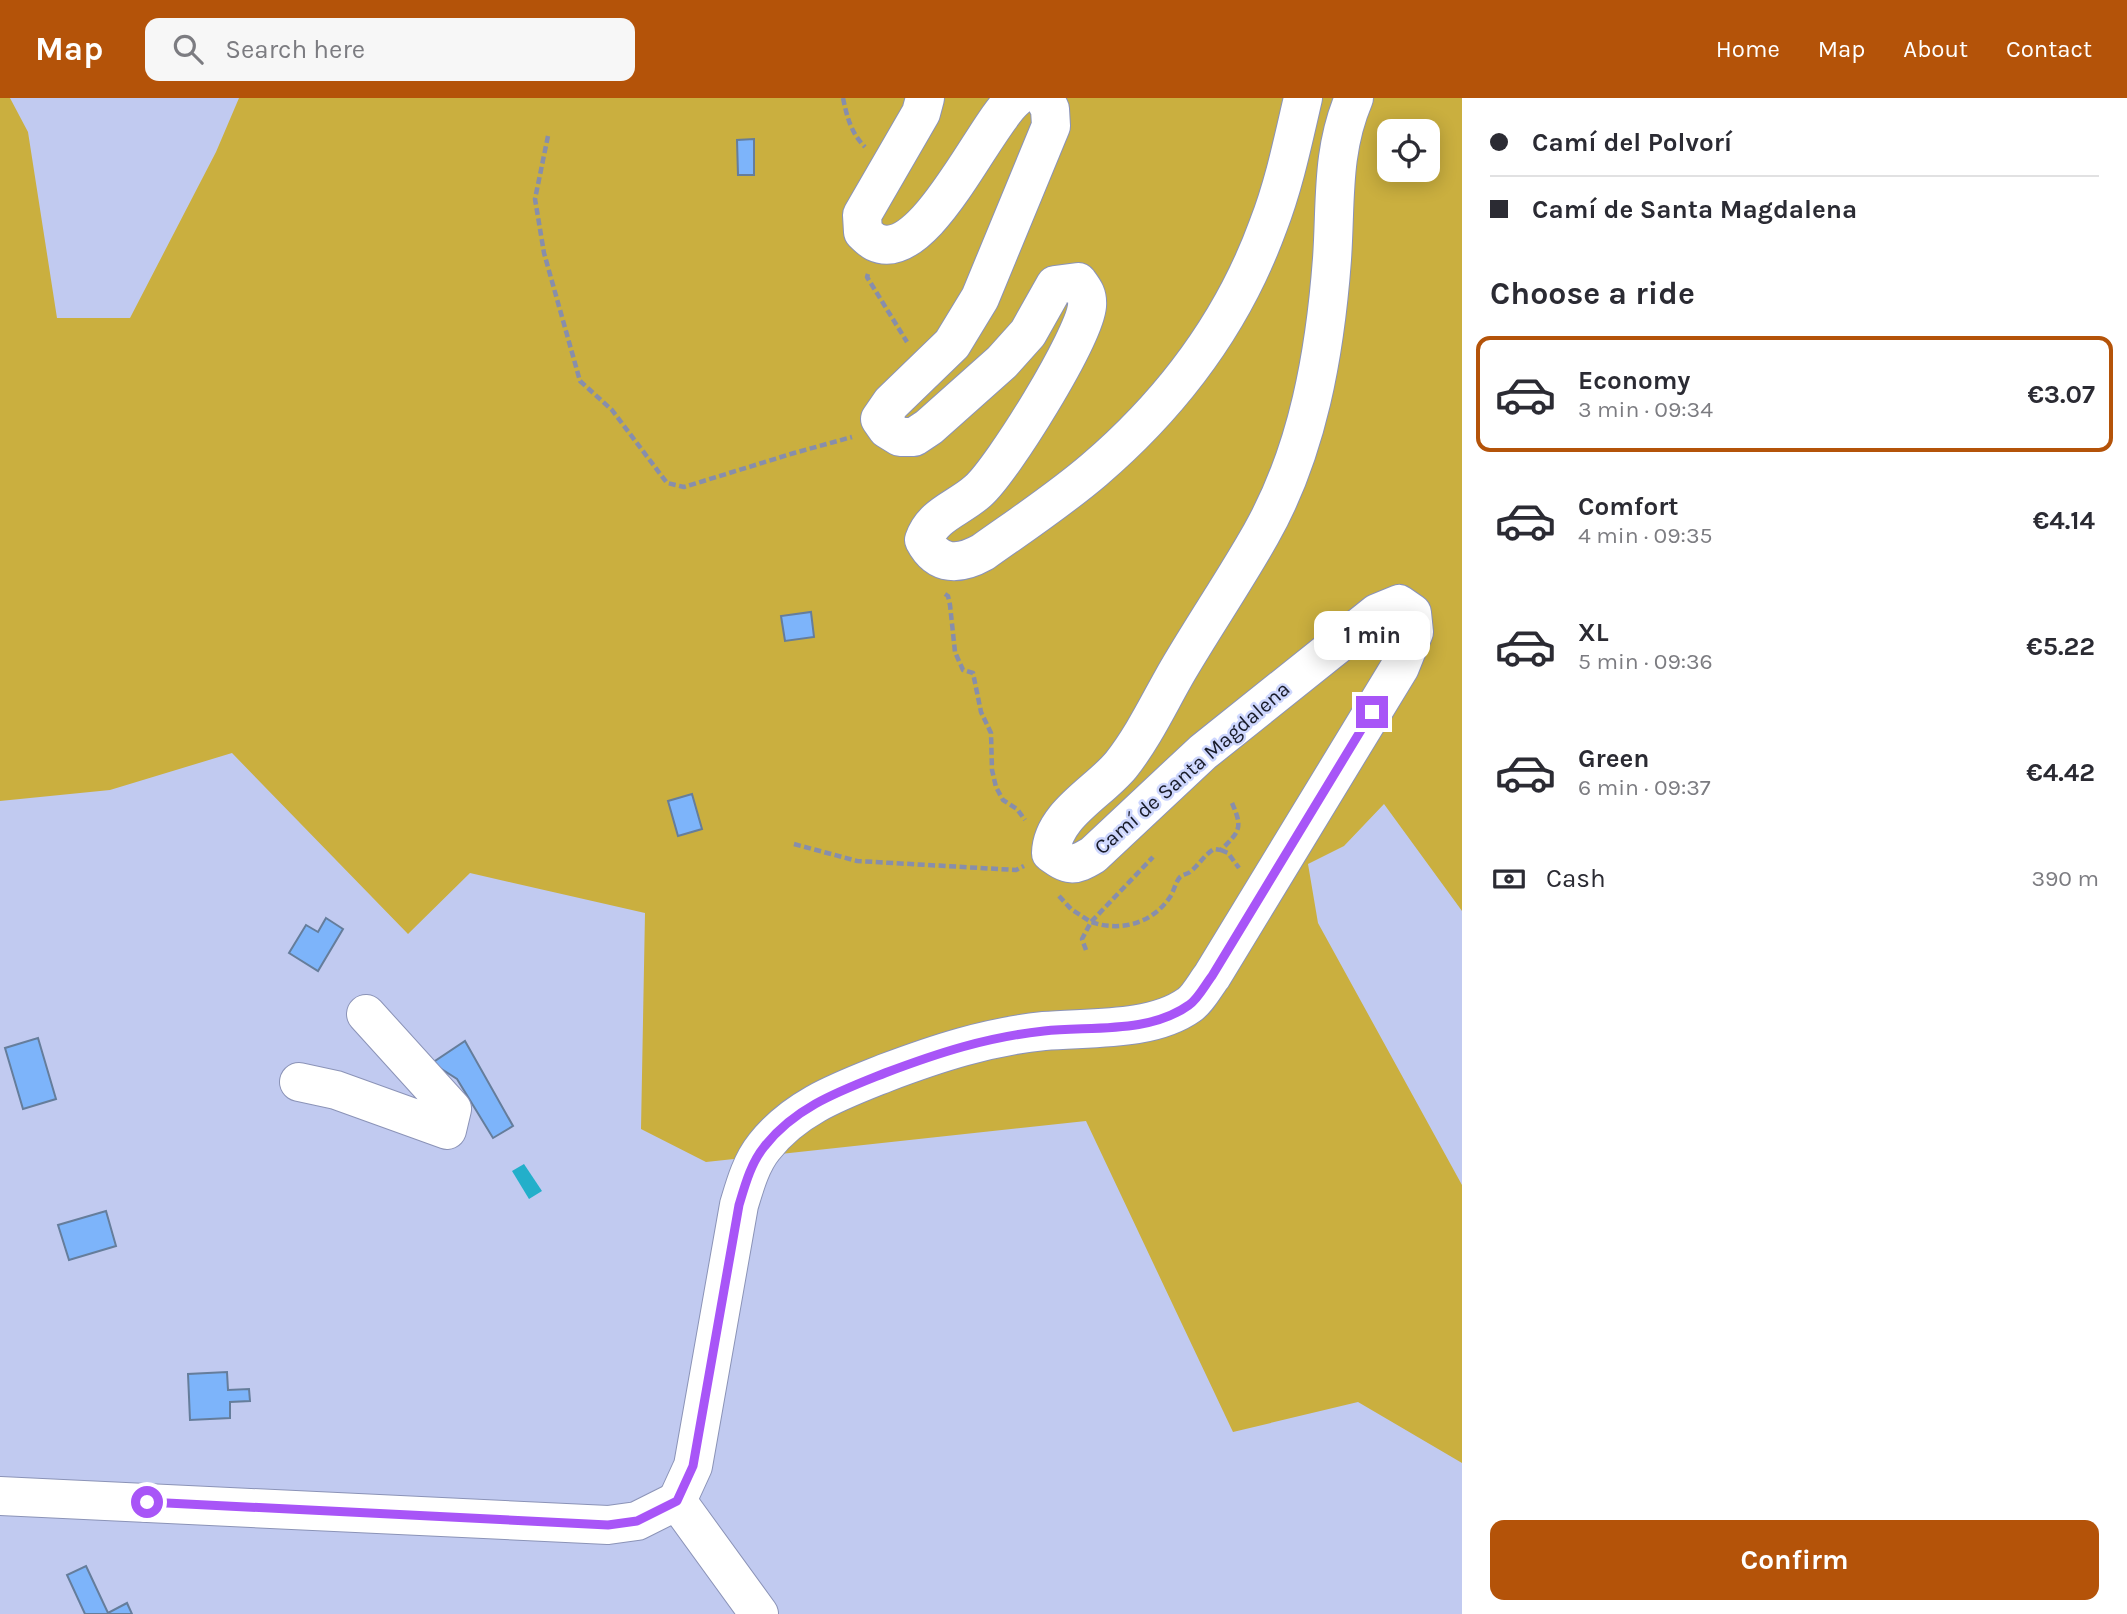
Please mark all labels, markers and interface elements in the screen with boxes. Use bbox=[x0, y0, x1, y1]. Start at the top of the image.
search box bbox=[145, 18, 635, 81]
text: Map bbox=[35, 30, 103, 68]
icon: search bbox=[169, 30, 207, 68]
text: Search here bbox=[225, 34, 365, 65]
text: Home bbox=[1716, 35, 1780, 63]
text: Map bbox=[1818, 35, 1865, 63]
text: About bbox=[1903, 35, 1968, 63]
text: Contact bbox=[2006, 35, 2092, 63]
map controls bbox=[1377, 119, 1440, 182]
button: locate bbox=[1377, 119, 1440, 182]
text: Camí del Polvorí bbox=[1532, 127, 1732, 158]
text: Camí de Santa Magdalena bbox=[1532, 194, 1857, 225]
text: Choose a ride bbox=[1490, 275, 1695, 312]
icon: car bbox=[1494, 363, 1557, 426]
text: Economy bbox=[1578, 365, 1690, 396]
text: €3.07 bbox=[2027, 379, 2095, 410]
text: 3 min · 09:34 bbox=[1578, 396, 1713, 423]
icon: car bbox=[1494, 489, 1557, 552]
text: Comfort bbox=[1578, 491, 1679, 522]
text: €4.14 bbox=[2033, 505, 2095, 536]
text: 4 min · 09:35 bbox=[1578, 522, 1712, 549]
callout: 1 min bbox=[1314, 610, 1430, 660]
icon: car bbox=[1494, 615, 1557, 678]
text: XL bbox=[1578, 617, 1609, 648]
text: 1 min bbox=[1343, 622, 1401, 649]
text: €5.22 bbox=[2026, 631, 2095, 662]
text: 5 min · 09:36 bbox=[1578, 648, 1713, 675]
street label: Camí de Santa Magdalena bbox=[1089, 677, 1295, 859]
route end bbox=[1356, 696, 1388, 728]
icon: car bbox=[1494, 741, 1557, 804]
text: Green bbox=[1578, 743, 1650, 774]
text: €4.42 bbox=[2026, 757, 2095, 788]
text: 6 min · 09:37 bbox=[1578, 774, 1711, 801]
icon: cash bbox=[1490, 860, 1528, 898]
text: Cash bbox=[1546, 863, 1606, 894]
text: 390 m bbox=[2031, 865, 2099, 892]
route start bbox=[131, 1486, 163, 1518]
button: Confirm bbox=[1490, 1520, 2099, 1600]

